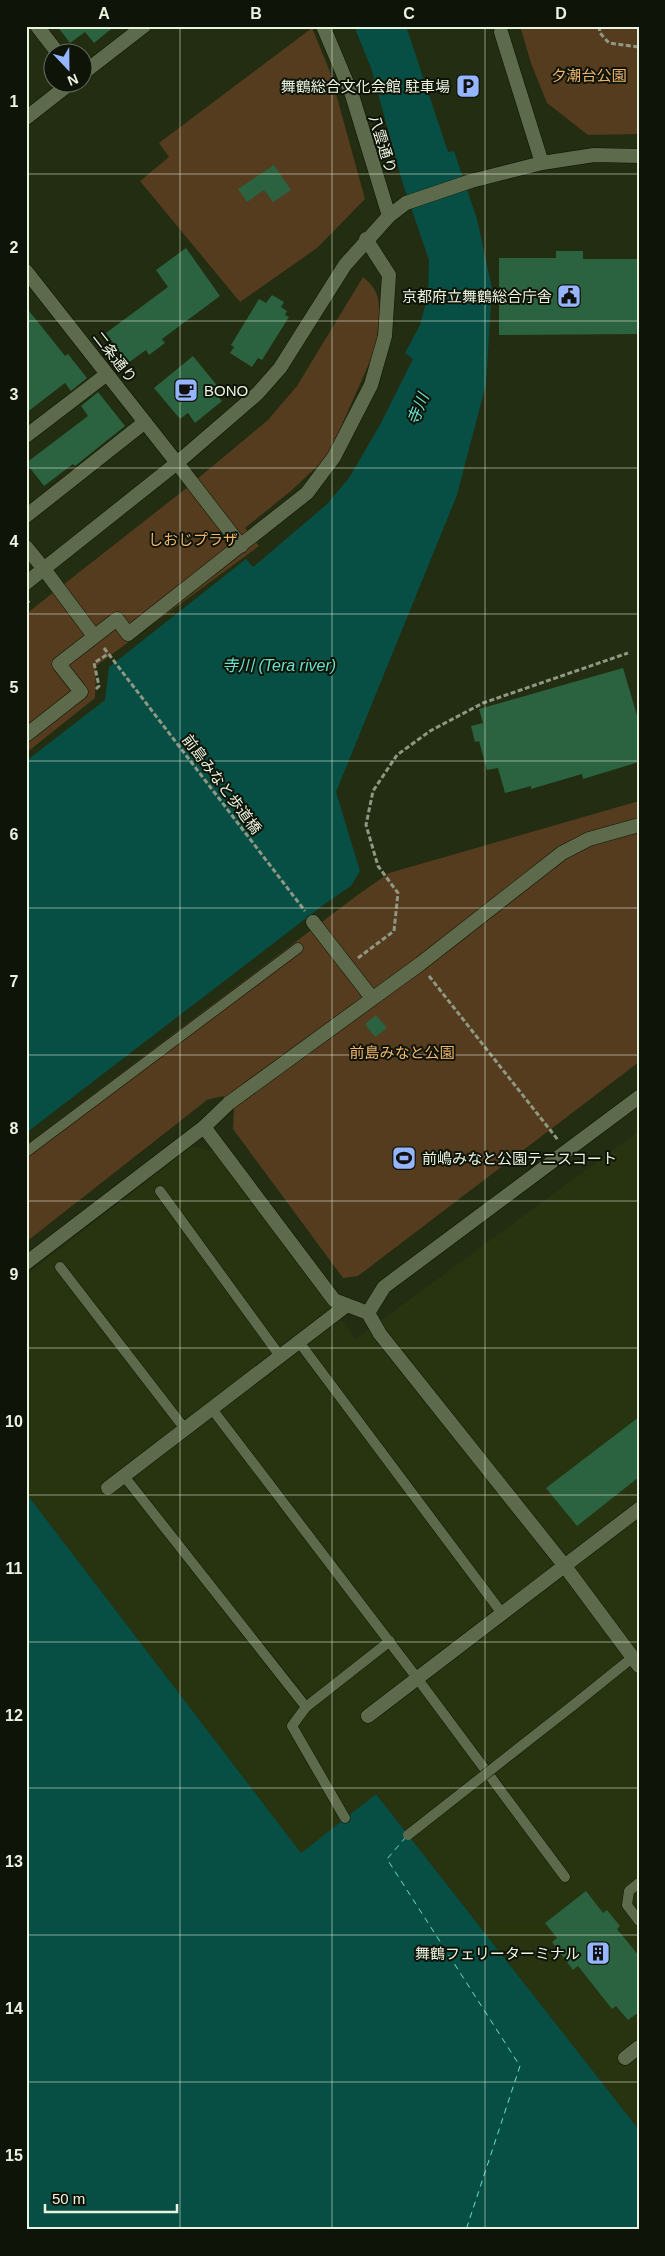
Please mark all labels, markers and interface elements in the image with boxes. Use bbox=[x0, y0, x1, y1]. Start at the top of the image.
text: A bbox=[98, 5, 110, 22]
text: B bbox=[250, 5, 262, 22]
text: C bbox=[403, 5, 415, 22]
text: D bbox=[555, 5, 567, 22]
north arrow bbox=[42, 42, 92, 92]
park label: 夕潮台公園 bbox=[551, 67, 627, 84]
text: N bbox=[65, 71, 81, 89]
parking icon: 舞鶴総合文化会館 駐車場 bbox=[455, 73, 481, 99]
place label: 舞鶴総合文化会館 駐車場 bbox=[281, 78, 450, 95]
text: 1 bbox=[10, 93, 19, 110]
street label: 八雲通り bbox=[366, 113, 400, 175]
text: 2 bbox=[10, 239, 19, 256]
public building icon: 京都府立舞鶴総合庁舎 bbox=[556, 283, 582, 309]
place label: 京都府立舞鶴総合庁舎 bbox=[402, 288, 552, 305]
street label: 二条通り bbox=[90, 328, 140, 386]
cafe icon: BONO bbox=[173, 377, 199, 403]
place label: BONO bbox=[204, 382, 248, 399]
text: 3 bbox=[10, 386, 19, 403]
water label: 寺川 bbox=[404, 389, 433, 427]
park label: しおじプラザ bbox=[148, 531, 238, 548]
text: 4 bbox=[10, 533, 19, 550]
water label: 寺川 (Tera river) bbox=[222, 657, 336, 674]
text: 5 bbox=[10, 679, 19, 696]
street label: 前島みなと歩道橋 bbox=[179, 731, 265, 837]
text: 6 bbox=[10, 826, 19, 843]
text: 7 bbox=[10, 973, 19, 990]
park label: 前島みなと公園 bbox=[349, 1044, 455, 1061]
text: 8 bbox=[10, 1120, 19, 1137]
sports icon: 前嶋みなと公園テニスコート bbox=[391, 1145, 417, 1171]
place label: 前嶋みなと公園テニスコート bbox=[422, 1150, 617, 1167]
text: 9 bbox=[10, 1266, 19, 1283]
text: 10 bbox=[5, 1413, 23, 1430]
text: 11 bbox=[6, 1560, 23, 1577]
text: 12 bbox=[5, 1707, 23, 1724]
text: 13 bbox=[5, 1853, 23, 1870]
building icon: 舞鶴フェリーターミナル bbox=[585, 1940, 611, 1966]
place label: 舞鶴フェリーターミナル bbox=[415, 1945, 580, 1962]
text: 14 bbox=[5, 2000, 23, 2017]
text: 15 bbox=[5, 2147, 23, 2164]
scale bar bbox=[45, 2181, 178, 2213]
text: 50 m bbox=[52, 2190, 85, 2207]

